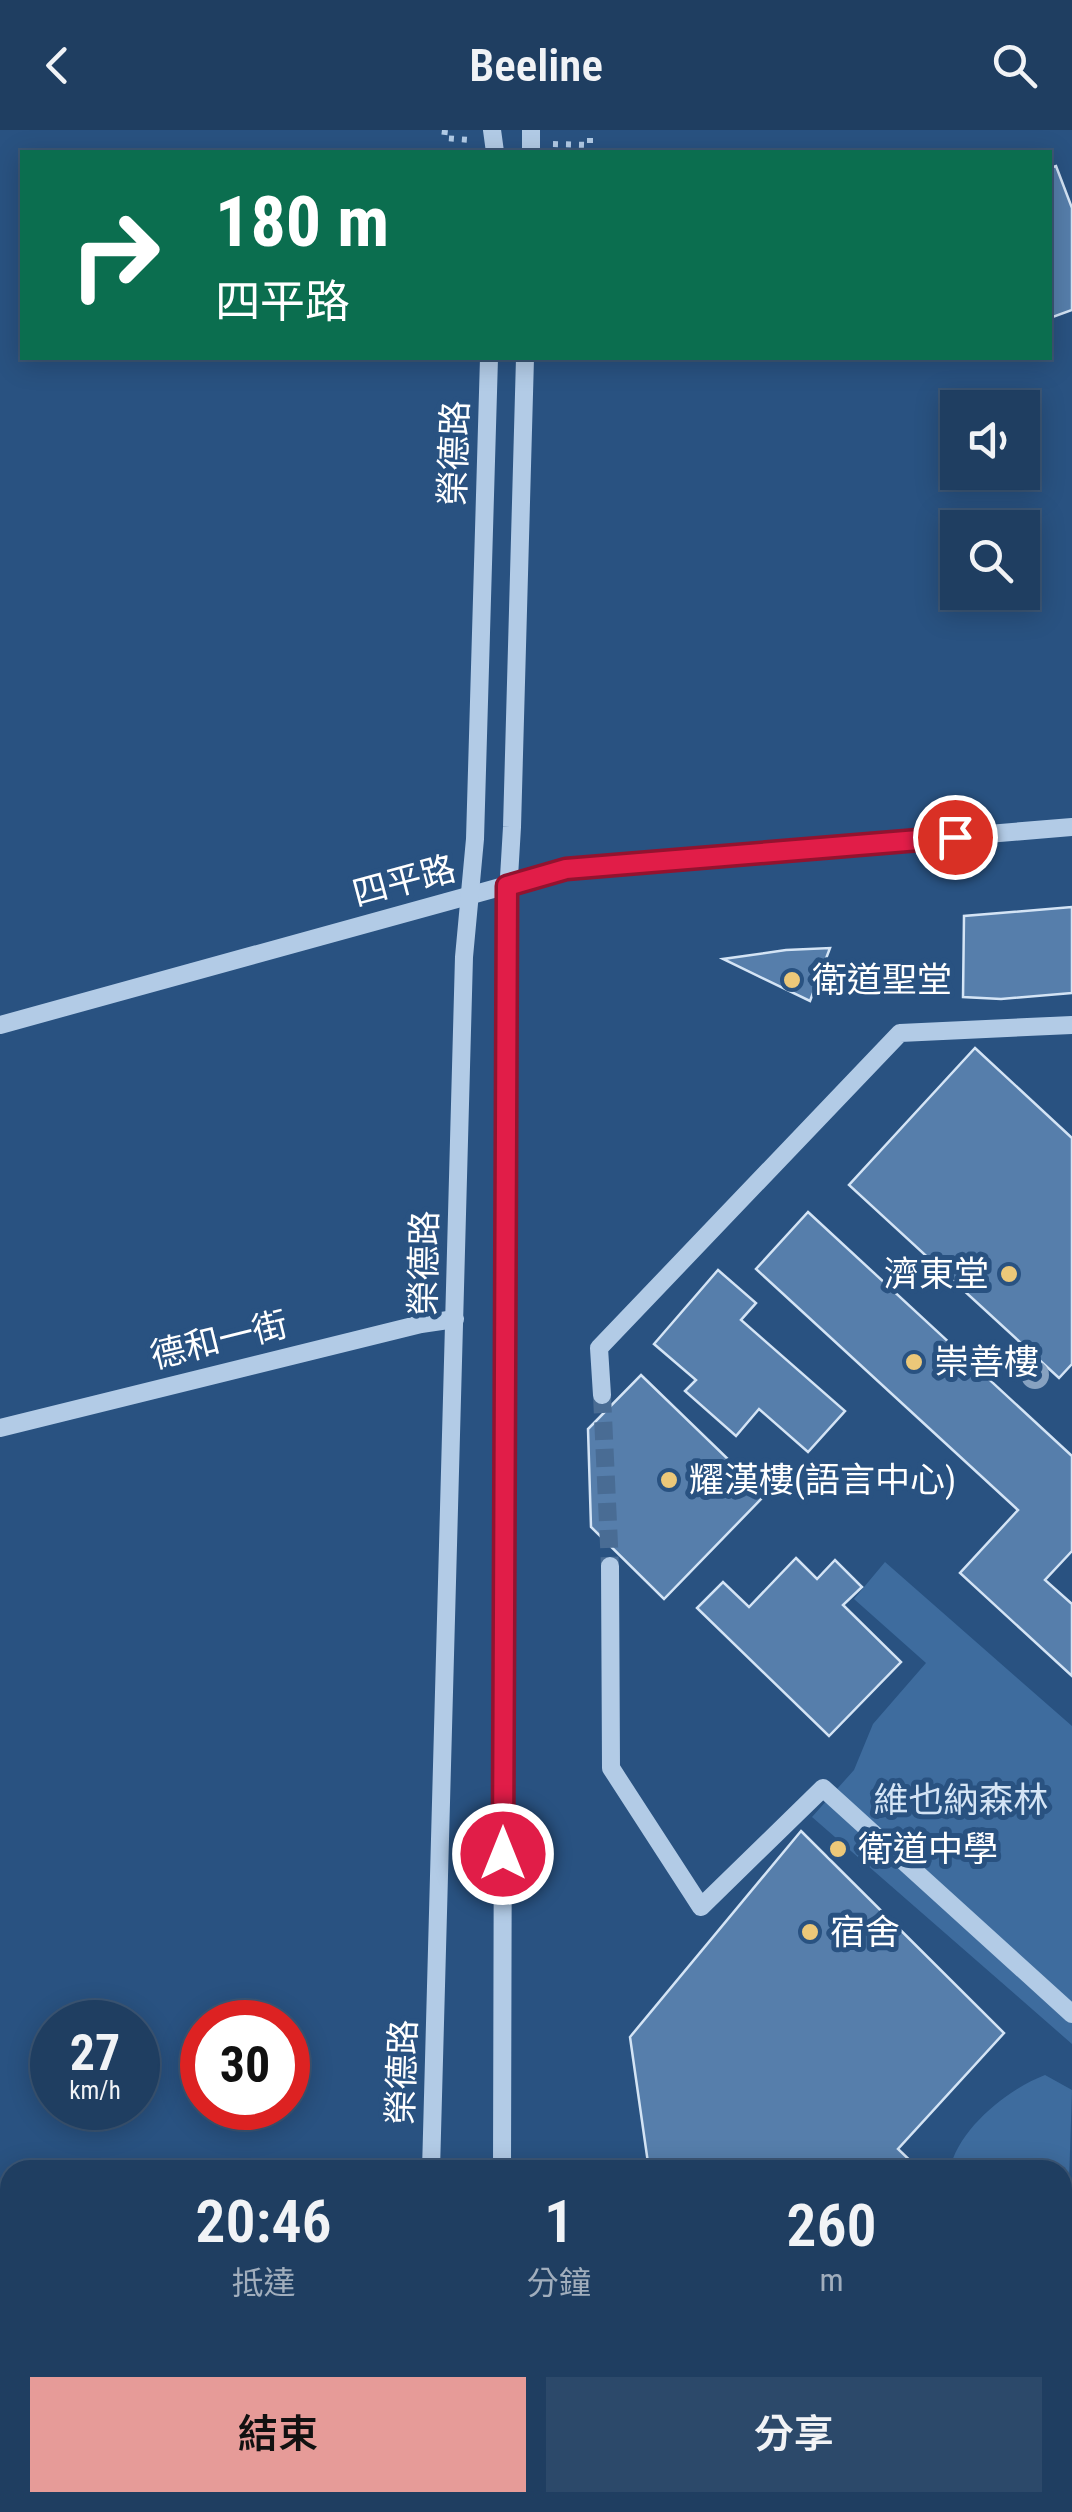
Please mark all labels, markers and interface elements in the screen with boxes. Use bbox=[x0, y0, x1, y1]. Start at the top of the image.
icon: back bbox=[30, 38, 85, 93]
icon: search bbox=[987, 38, 1042, 93]
text: Beeline bbox=[469, 39, 603, 92]
text: 180 m bbox=[215, 181, 389, 263]
icon: right bbox=[50, 190, 180, 320]
text: 四平路 bbox=[215, 275, 350, 328]
map controls bbox=[940, 390, 1040, 610]
button: sound bbox=[940, 390, 1040, 490]
street label: 榮德路 bbox=[432, 400, 477, 506]
button: search bbox=[940, 510, 1040, 610]
pin bbox=[913, 795, 998, 880]
icon: arrive bbox=[928, 810, 983, 865]
street label: 四平路 bbox=[348, 848, 460, 915]
place label: 衛道聖堂 bbox=[812, 960, 952, 1001]
marker: 衛道聖堂 bbox=[781, 969, 803, 991]
street label: 榮德路 bbox=[403, 1210, 446, 1316]
place label: 濟東堂 bbox=[884, 1254, 989, 1295]
marker: 濟東堂 bbox=[998, 1263, 1020, 1285]
street label: 德和一街 bbox=[146, 1304, 292, 1377]
place label: 崇善樓 bbox=[934, 1342, 1039, 1383]
marker: 崇善樓 bbox=[903, 1351, 925, 1373]
place label: 耀漢樓(語言中心) bbox=[689, 1460, 956, 1501]
marker: 耀漢樓(語言中心) bbox=[658, 1469, 680, 1491]
park label: 維也納森林 bbox=[873, 1780, 1049, 1821]
position arrow bbox=[451, 1802, 555, 1906]
place label: 衛道中學 bbox=[858, 1829, 998, 1870]
marker: 衛道中學 bbox=[827, 1838, 849, 1860]
place label: 宿舍 bbox=[830, 1912, 900, 1953]
marker: 宿舍 bbox=[799, 1921, 821, 1943]
speed limit sign: 30 bbox=[180, 2000, 310, 2130]
street label: 榮德路 bbox=[380, 2019, 425, 2125]
text: 27 bbox=[70, 2024, 120, 2082]
text: km/h bbox=[69, 2076, 121, 2105]
text: 20:46 bbox=[195, 2186, 332, 2257]
text: 1 bbox=[544, 2186, 574, 2257]
text: 260 bbox=[786, 2190, 877, 2261]
text: m bbox=[819, 2261, 844, 2299]
text: 抵達 bbox=[231, 2264, 296, 2302]
text: 分鐘 bbox=[527, 2264, 591, 2302]
button: 結束 bbox=[30, 2377, 526, 2492]
button: 分享 bbox=[546, 2377, 1042, 2492]

